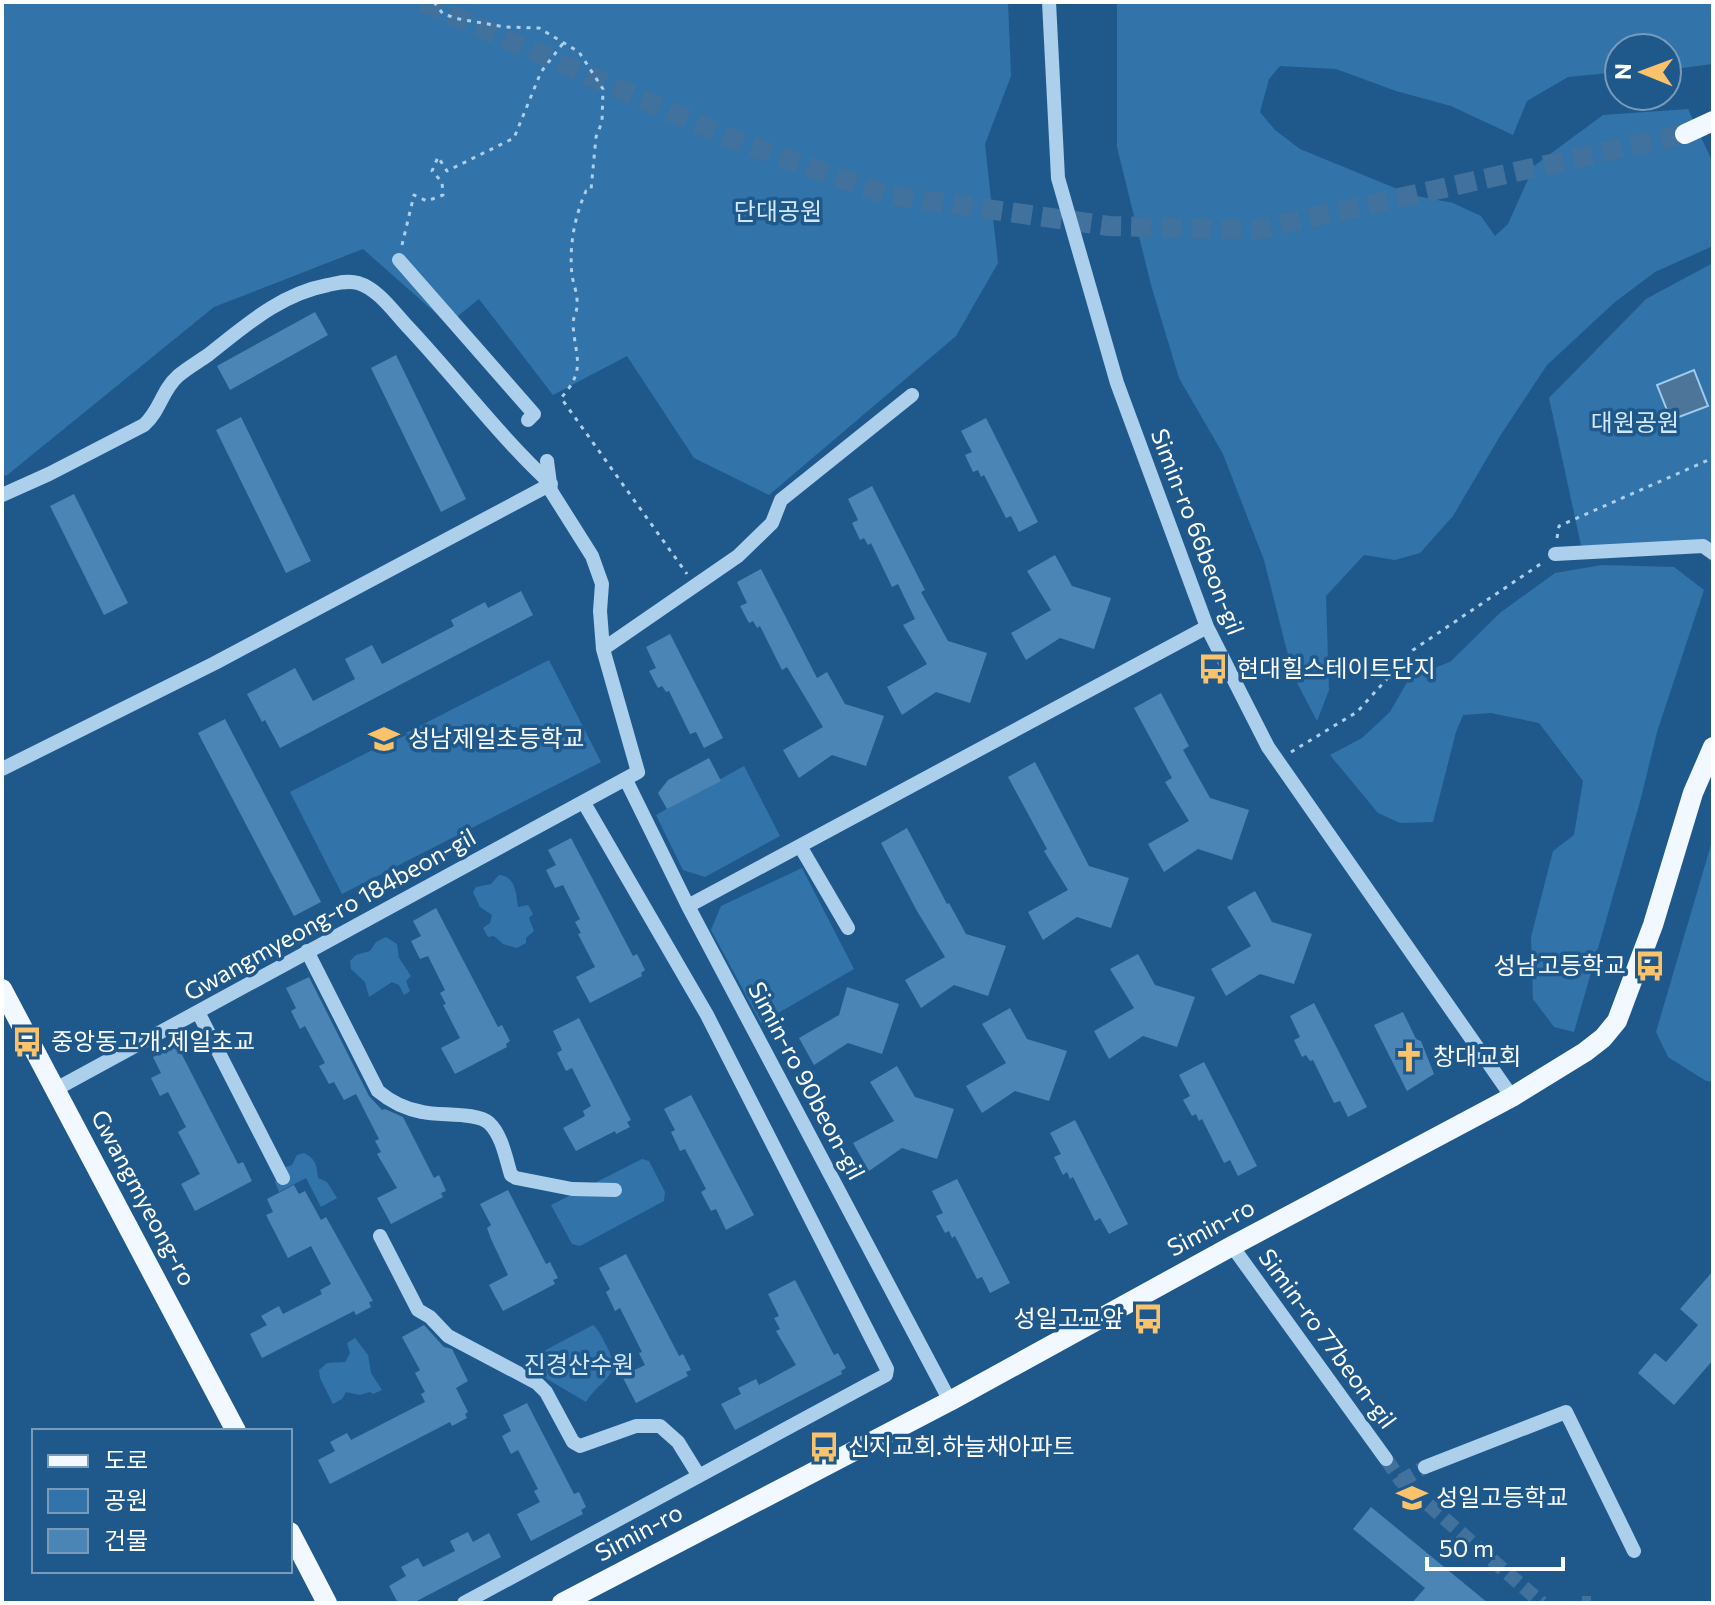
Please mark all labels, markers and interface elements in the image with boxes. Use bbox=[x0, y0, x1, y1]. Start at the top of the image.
north arrow bbox=[1603, 32, 1683, 112]
text: N bbox=[1609, 63, 1636, 80]
park label: 단대공원 bbox=[734, 196, 822, 225]
park label: 대원공원 bbox=[1591, 407, 1679, 436]
street label: Simin-ro 66beon-gil bbox=[1146, 424, 1251, 639]
bus stop icon: 현대힐스테이트단지 bbox=[1196, 652, 1230, 686]
place label: 현대힐스테이트단지 bbox=[1237, 653, 1436, 682]
school or university icon: 성남제일초등학교 bbox=[367, 722, 401, 756]
place label: 성남제일초등학교 bbox=[408, 723, 585, 752]
street label: Gwangmyeong-ro 184beon-gil bbox=[178, 821, 480, 1006]
bus stop icon: 성남고등학교 bbox=[1633, 949, 1667, 983]
place label: 성남고등학교 bbox=[1494, 950, 1626, 979]
street label: Simin-ro 90beon-gil bbox=[743, 976, 872, 1184]
bus stop icon: 중앙동고개.제일초교 bbox=[10, 1025, 44, 1059]
place label: 중앙동고개.제일초교 bbox=[51, 1026, 255, 1055]
church icon: 창대교회 bbox=[1392, 1040, 1426, 1074]
place label: 창대교회 bbox=[1433, 1041, 1521, 1070]
street label: Gwangmyeong-ro bbox=[86, 1104, 203, 1290]
street label: Simin-ro bbox=[1162, 1192, 1259, 1262]
street label: Simin-ro 77beon-gil bbox=[1253, 1243, 1403, 1434]
bus stop icon: 성일고교앞 bbox=[1131, 1302, 1165, 1336]
place label: 성일고교앞 bbox=[1014, 1303, 1124, 1332]
park label: 진경산수원 bbox=[524, 1349, 634, 1378]
legend bbox=[32, 1429, 292, 1573]
bus stop icon: 신지교회.하늘채아파트 bbox=[807, 1430, 841, 1464]
place label: 신지교회.하늘채아파트 bbox=[848, 1431, 1074, 1460]
text: 도로 bbox=[104, 1445, 148, 1474]
school or university icon: 성일고등학교 bbox=[1395, 1481, 1429, 1515]
place label: 성일고등학교 bbox=[1436, 1482, 1568, 1511]
text: 공원 bbox=[104, 1485, 148, 1514]
street label: Simin-ro bbox=[590, 1497, 687, 1567]
scale bar bbox=[1427, 1521, 1563, 1571]
text: 건물 bbox=[104, 1525, 148, 1554]
text: 50 m bbox=[1439, 1533, 1494, 1562]

